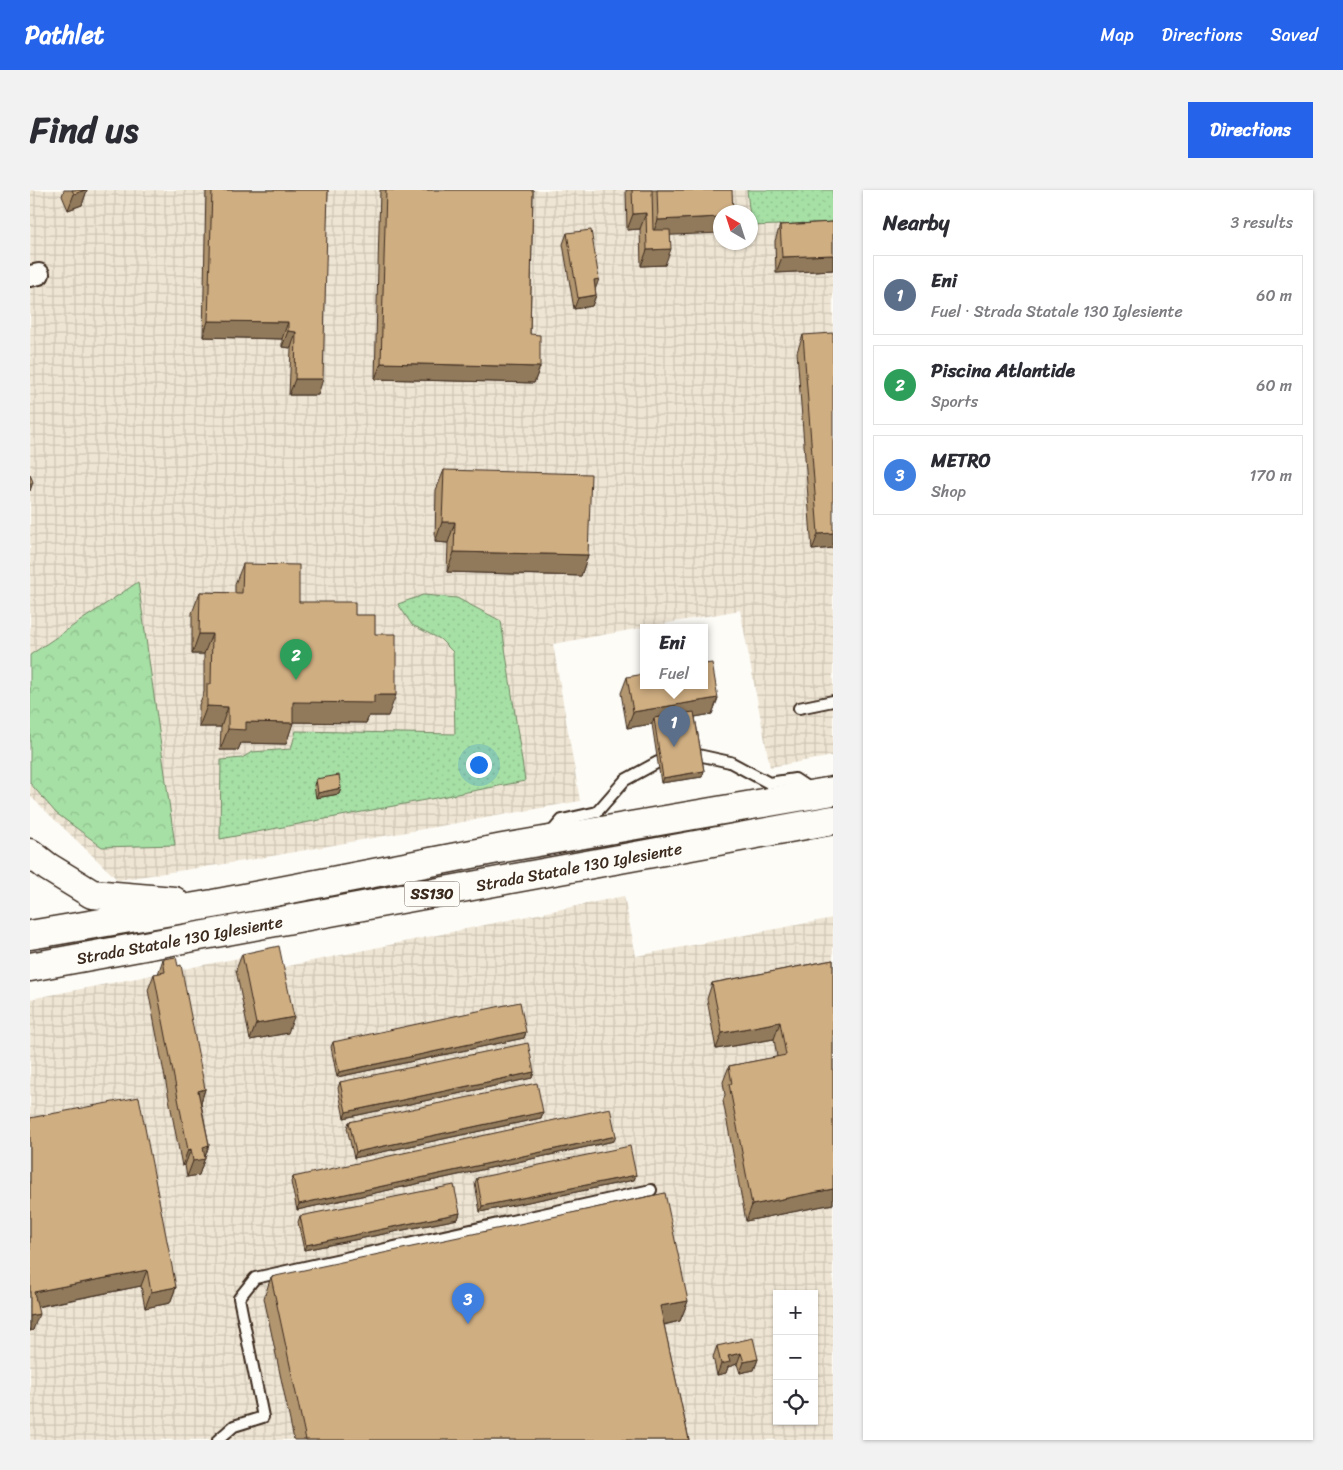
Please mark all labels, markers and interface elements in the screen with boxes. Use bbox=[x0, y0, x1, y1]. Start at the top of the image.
text: Pathlet bbox=[25, 14, 104, 56]
text: Map bbox=[1101, 19, 1134, 51]
text: Directions bbox=[1162, 19, 1243, 51]
text: Saved bbox=[1271, 19, 1318, 51]
text: Find us bbox=[30, 99, 138, 161]
button: Directions bbox=[1188, 102, 1313, 158]
text: Nearby bbox=[883, 204, 949, 242]
north arrow bbox=[713, 205, 758, 250]
text: 3 results bbox=[1230, 208, 1293, 237]
text: Eni bbox=[931, 264, 957, 297]
text: 1 bbox=[897, 281, 903, 310]
text: 60 m bbox=[1256, 281, 1292, 310]
text: Fuel · Strada Statale 130 Iglesiente bbox=[931, 297, 1183, 326]
text: Piscina Atlantide bbox=[931, 354, 1075, 387]
text: 2 bbox=[895, 371, 905, 400]
text: 60 m bbox=[1256, 371, 1292, 400]
text: Sports bbox=[931, 387, 978, 416]
text: METRO bbox=[931, 444, 991, 477]
text: 3 bbox=[896, 461, 904, 490]
text: 170 m bbox=[1249, 461, 1292, 490]
text: Shop bbox=[931, 477, 966, 506]
popup bbox=[640, 624, 708, 689]
text: Eni bbox=[659, 626, 685, 659]
pin: 2 bbox=[280, 639, 312, 680]
text: Fuel bbox=[659, 659, 689, 688]
pin: 1 bbox=[658, 706, 690, 747]
your location bbox=[466, 752, 492, 778]
street label: Strada Statale 130 Iglesiente bbox=[473, 834, 684, 900]
road number: SS130 bbox=[404, 882, 460, 906]
street label: Strada Statale 130 Iglesiente bbox=[74, 907, 285, 973]
pin: 3 bbox=[452, 1283, 484, 1324]
map controls bbox=[773, 1290, 818, 1425]
button: + bbox=[773, 1290, 818, 1335]
button: − bbox=[773, 1335, 818, 1380]
button: locate bbox=[773, 1380, 818, 1425]

